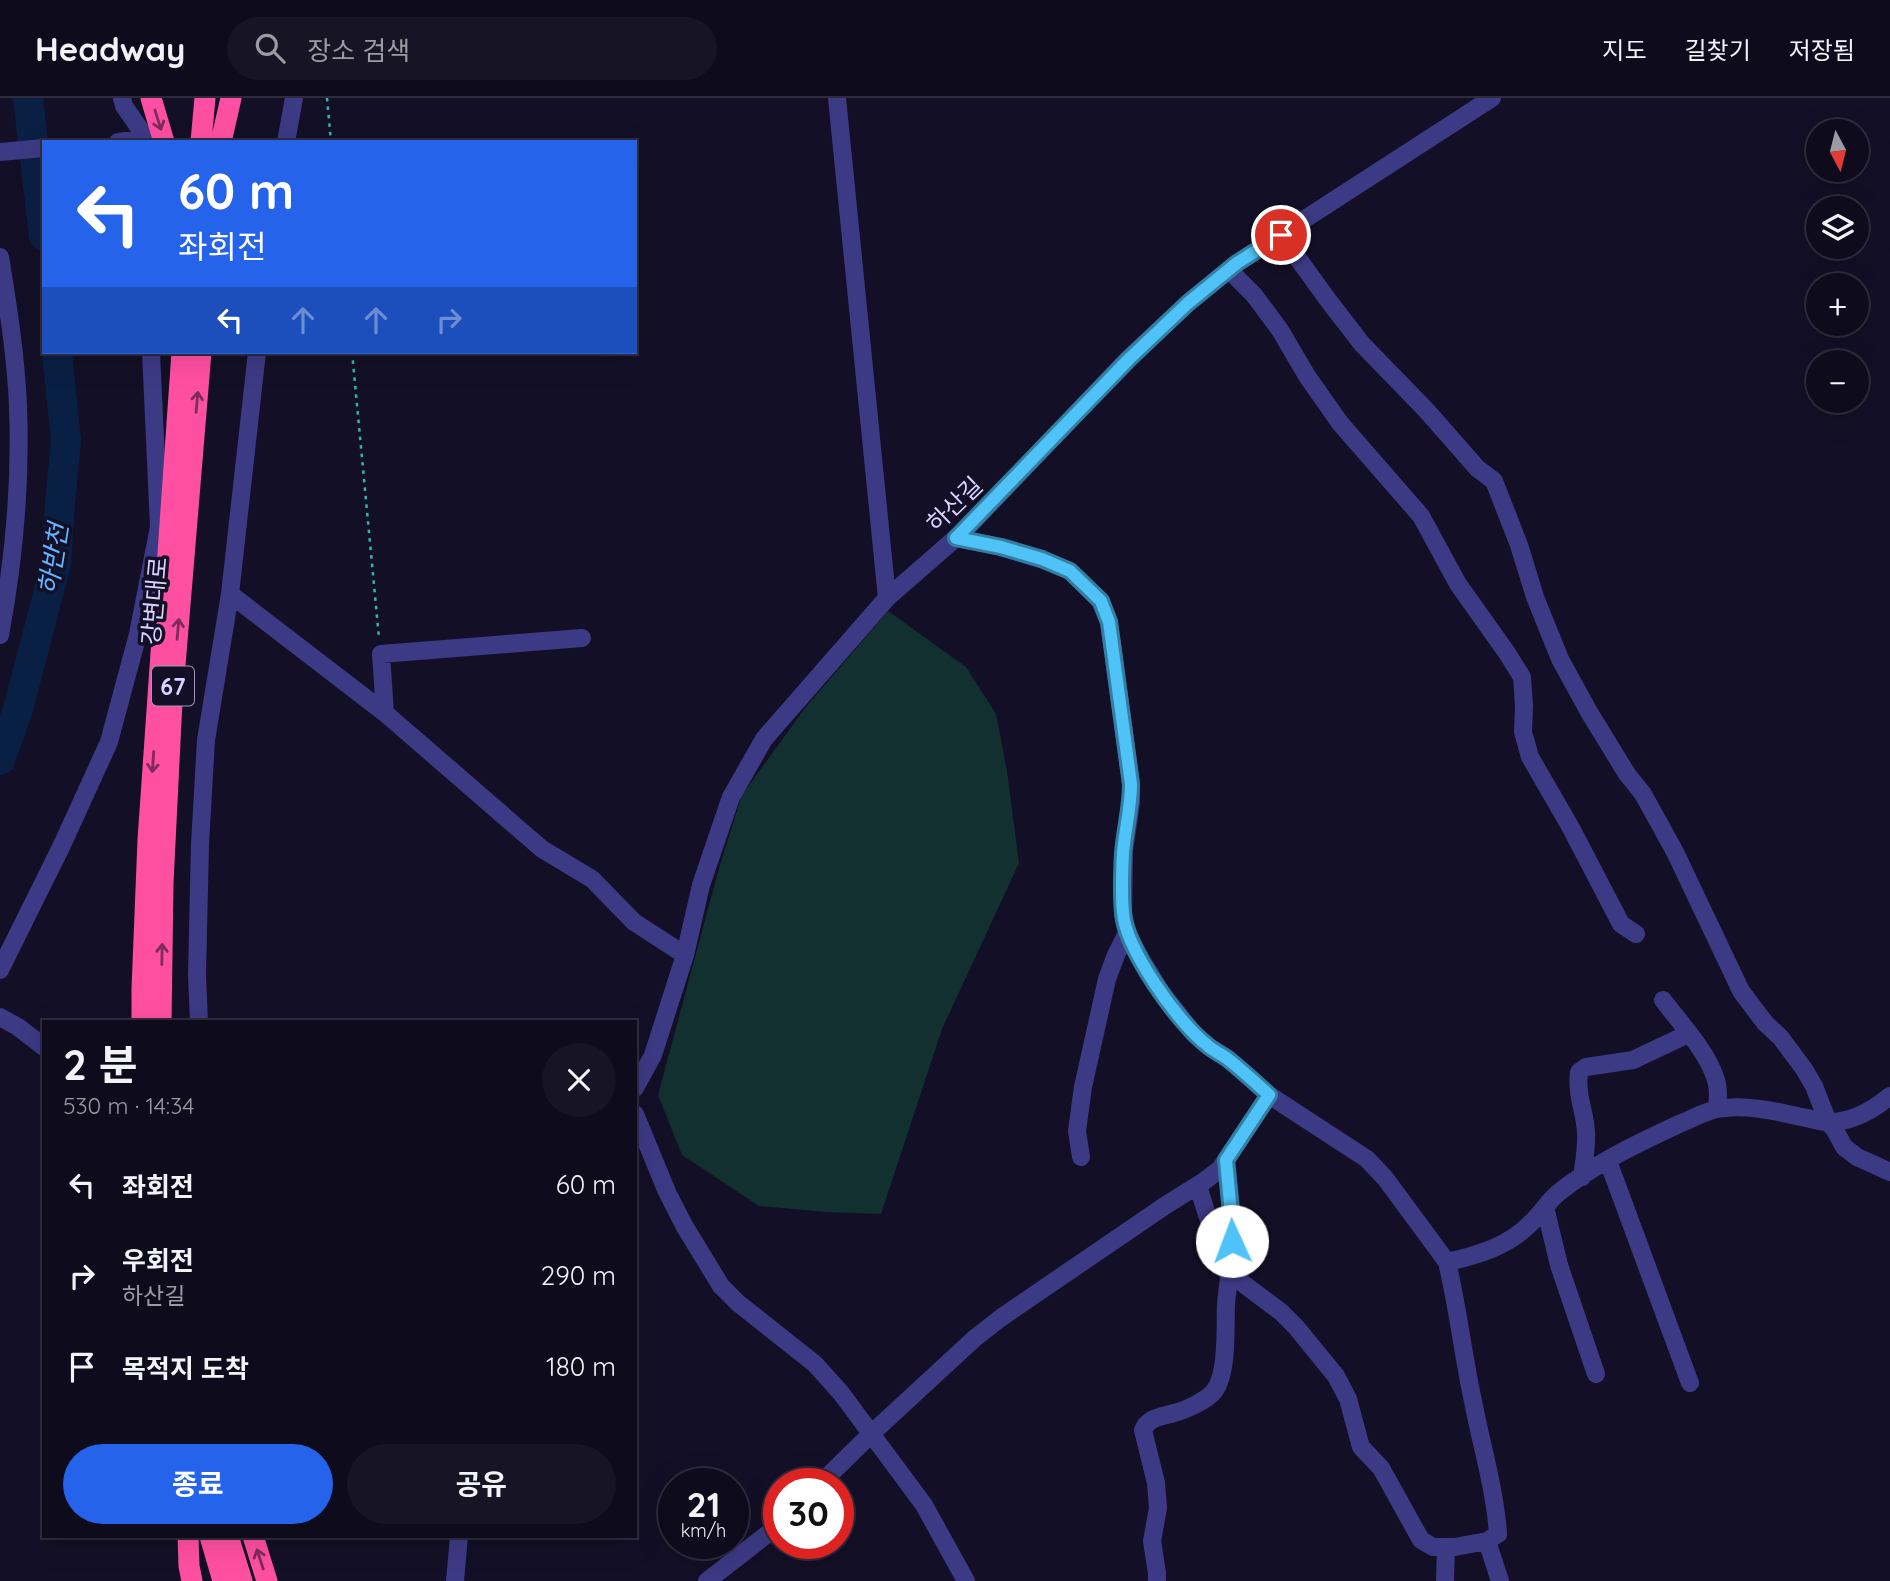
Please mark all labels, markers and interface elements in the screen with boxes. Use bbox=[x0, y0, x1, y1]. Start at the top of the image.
search box bbox=[227, 17, 717, 80]
text: Headway bbox=[35, 28, 185, 69]
icon: search bbox=[251, 29, 289, 67]
text: 장소 검색 bbox=[307, 34, 410, 67]
text: 지도 bbox=[1602, 35, 1647, 65]
text: 길찾기 bbox=[1685, 35, 1751, 65]
text: 저장됨 bbox=[1789, 35, 1855, 65]
one-way arrow bbox=[152, 109, 165, 131]
north arrow bbox=[1806, 119, 1869, 182]
map controls bbox=[1806, 119, 1869, 413]
text: 60 m bbox=[178, 160, 294, 221]
icon: left bbox=[63, 168, 154, 259]
button: layers bbox=[1806, 196, 1869, 259]
pin bbox=[1251, 205, 1311, 265]
icon: arrive bbox=[1262, 216, 1300, 254]
text: 좌회전 bbox=[178, 226, 266, 266]
button: + bbox=[1806, 273, 1869, 336]
icon: left bbox=[211, 301, 249, 339]
icon: ahead bbox=[284, 301, 322, 339]
icon: ahead bbox=[357, 301, 395, 339]
icon: right bbox=[430, 301, 468, 339]
button: − bbox=[1806, 350, 1869, 413]
one-way arrow bbox=[191, 391, 204, 414]
street label: 하산길 bbox=[920, 470, 988, 538]
water label: 하반천 bbox=[31, 518, 75, 597]
street label: 강변대로 bbox=[135, 556, 173, 646]
one-way arrow bbox=[172, 618, 185, 641]
road number: 67 bbox=[152, 666, 194, 706]
one-way arrow bbox=[146, 750, 159, 773]
one-way arrow bbox=[155, 943, 168, 966]
text: 2 분 bbox=[63, 1038, 137, 1091]
button: close bbox=[542, 1043, 616, 1117]
text: 530 m · 14:34 bbox=[63, 1091, 194, 1120]
icon: left bbox=[63, 1166, 101, 1204]
text: 60 m bbox=[556, 1168, 616, 1201]
text: 좌회전 bbox=[122, 1170, 194, 1203]
position arrow bbox=[1195, 1204, 1269, 1278]
text: 우회전 bbox=[122, 1244, 194, 1277]
icon: right bbox=[63, 1257, 101, 1295]
text: 290 m bbox=[541, 1259, 616, 1292]
text: 하산길 bbox=[122, 1281, 185, 1310]
icon: arrive bbox=[63, 1348, 101, 1386]
text: 180 m bbox=[546, 1350, 616, 1383]
text: 목적지 도착 bbox=[122, 1352, 249, 1385]
button: 종료 bbox=[63, 1444, 333, 1524]
button: 공유 bbox=[347, 1444, 616, 1524]
speed limit sign: 30 bbox=[763, 1468, 854, 1559]
text: 21 bbox=[687, 1482, 720, 1526]
text: km/h bbox=[681, 1519, 726, 1542]
one-way arrow bbox=[253, 1548, 265, 1570]

